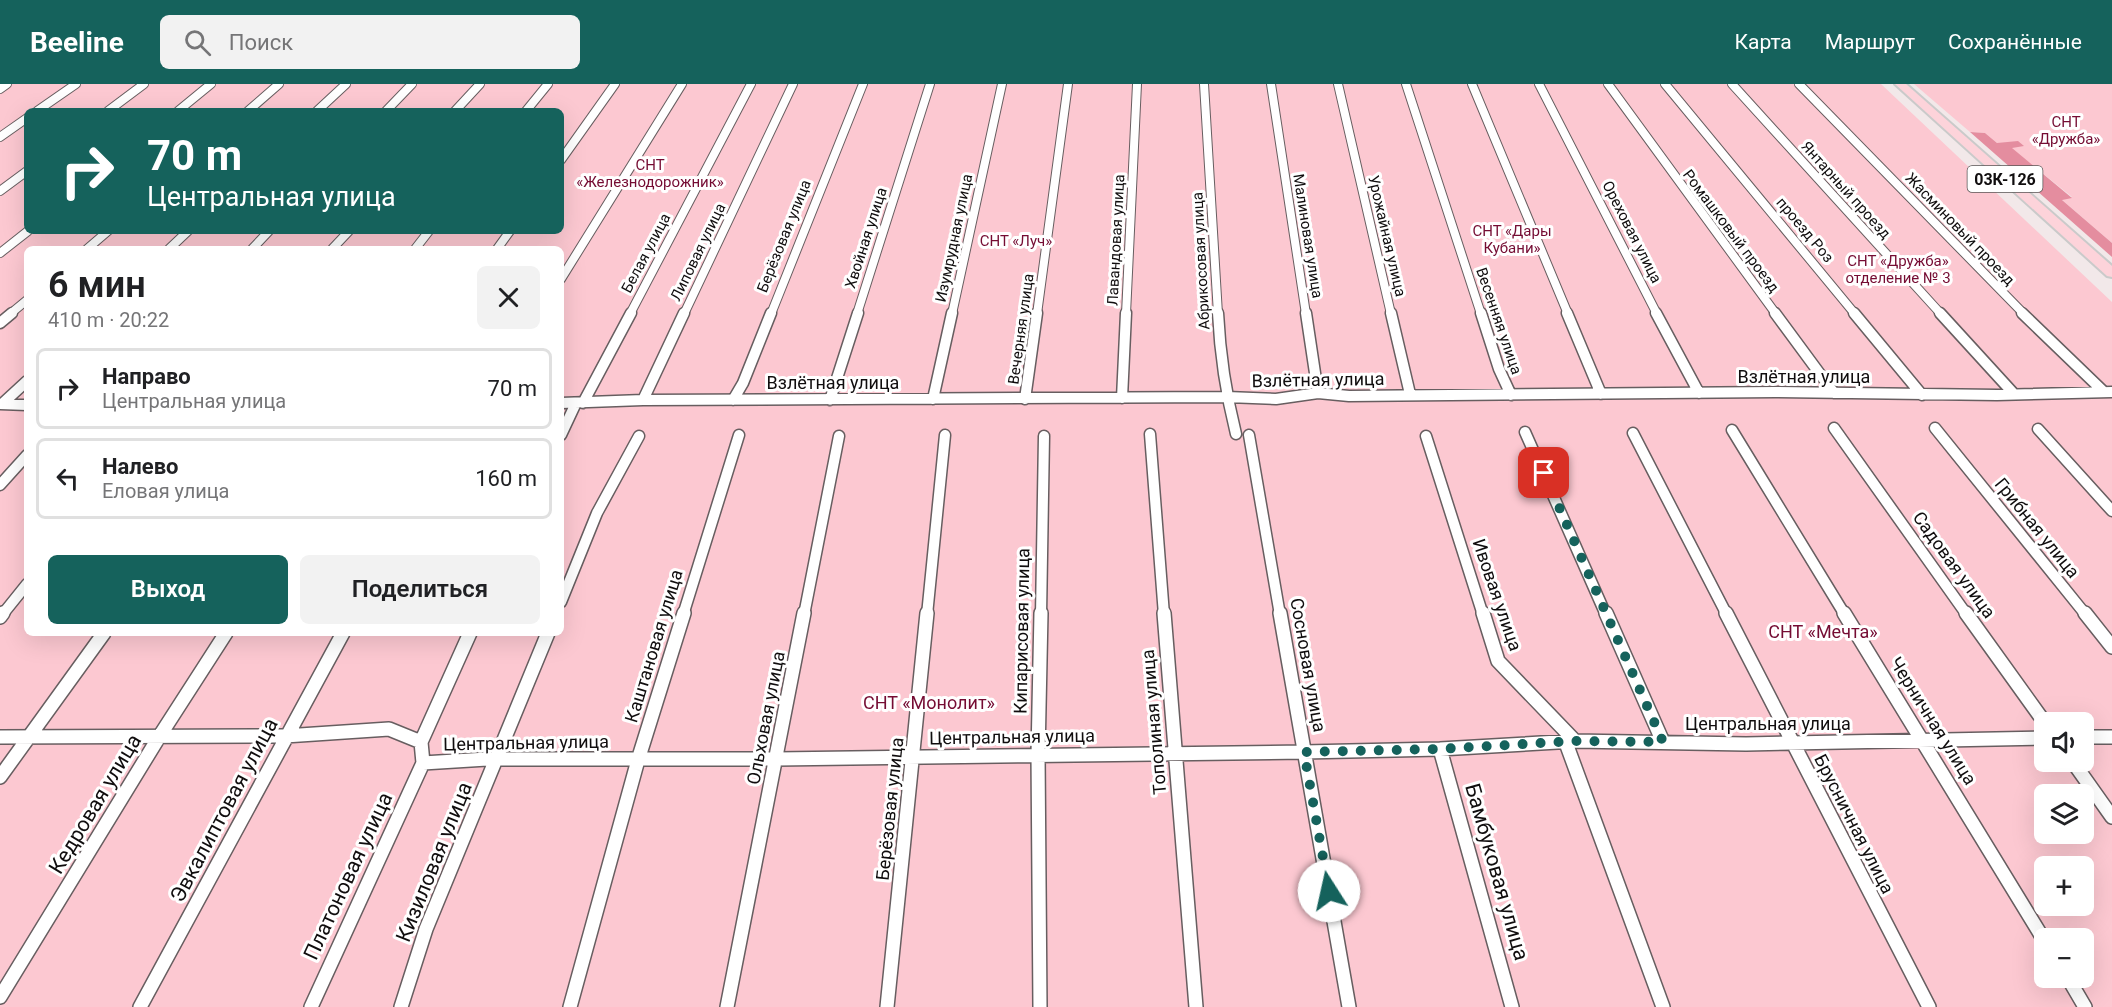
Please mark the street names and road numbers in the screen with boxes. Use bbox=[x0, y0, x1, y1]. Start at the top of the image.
street label: Янтарный проезд bbox=[1798, 138, 1894, 242]
street label: Ромашковый проезд bbox=[1679, 166, 1783, 296]
road number: 03К-126 bbox=[1968, 166, 2042, 192]
street label: Жасминовый проезд bbox=[1902, 169, 2018, 289]
street label: Изумрудная улица bbox=[932, 172, 976, 304]
street label: Малиновая улица bbox=[1289, 173, 1327, 299]
street label: Лавандовая улица bbox=[1104, 174, 1128, 306]
street label: Урожайная улица bbox=[1364, 174, 1410, 298]
street label: Берёзовая улица bbox=[753, 177, 815, 295]
street label: Ореховая улица bbox=[1598, 178, 1666, 286]
street label: Хвойная улица bbox=[841, 185, 891, 291]
street label: Абрикосовая улица bbox=[1188, 192, 1214, 330]
street label: проезд Роз bbox=[1773, 194, 1837, 266]
street label: Липовая улица bbox=[667, 200, 729, 304]
street label: Белая улица bbox=[618, 210, 674, 296]
street label: Весенняя улица bbox=[1472, 265, 1526, 377]
street label: Вечерняя улица bbox=[1004, 272, 1038, 386]
street label: Взлётная улица bbox=[1738, 366, 1870, 387]
street label: Взлётная улица bbox=[1251, 368, 1385, 391]
street label: Взлётная улица bbox=[767, 372, 899, 393]
street label: Грибная улица bbox=[1991, 473, 2084, 582]
street label: Садовая улица bbox=[1909, 507, 2000, 622]
street label: Ивовая улица bbox=[1468, 536, 1526, 654]
street label: Кипарисовая улица bbox=[1010, 548, 1033, 714]
street label: Каштановая улица bbox=[620, 567, 687, 725]
street label: Сосновая улица bbox=[1286, 596, 1331, 734]
street label: Ольховая улица bbox=[742, 649, 789, 786]
street label: Тополиная улица bbox=[1137, 649, 1170, 795]
street label: Черничная улица bbox=[1886, 653, 1981, 788]
street label: Центральная улица bbox=[1685, 713, 1851, 734]
street label: Эвкалиптовая улица bbox=[165, 714, 283, 906]
street label: Центральная улица bbox=[929, 725, 1095, 748]
street label: Кедровая улица bbox=[44, 730, 146, 878]
street label: Центральная улица bbox=[443, 731, 609, 754]
street label: Берёзовая улица bbox=[872, 736, 907, 882]
street label: Брусничная улица bbox=[1810, 751, 1899, 897]
street label: Кизиловая улица bbox=[391, 779, 477, 945]
street label: Бамбуковая улица bbox=[1460, 781, 1534, 963]
street label: Платоновая улица bbox=[299, 788, 397, 964]

